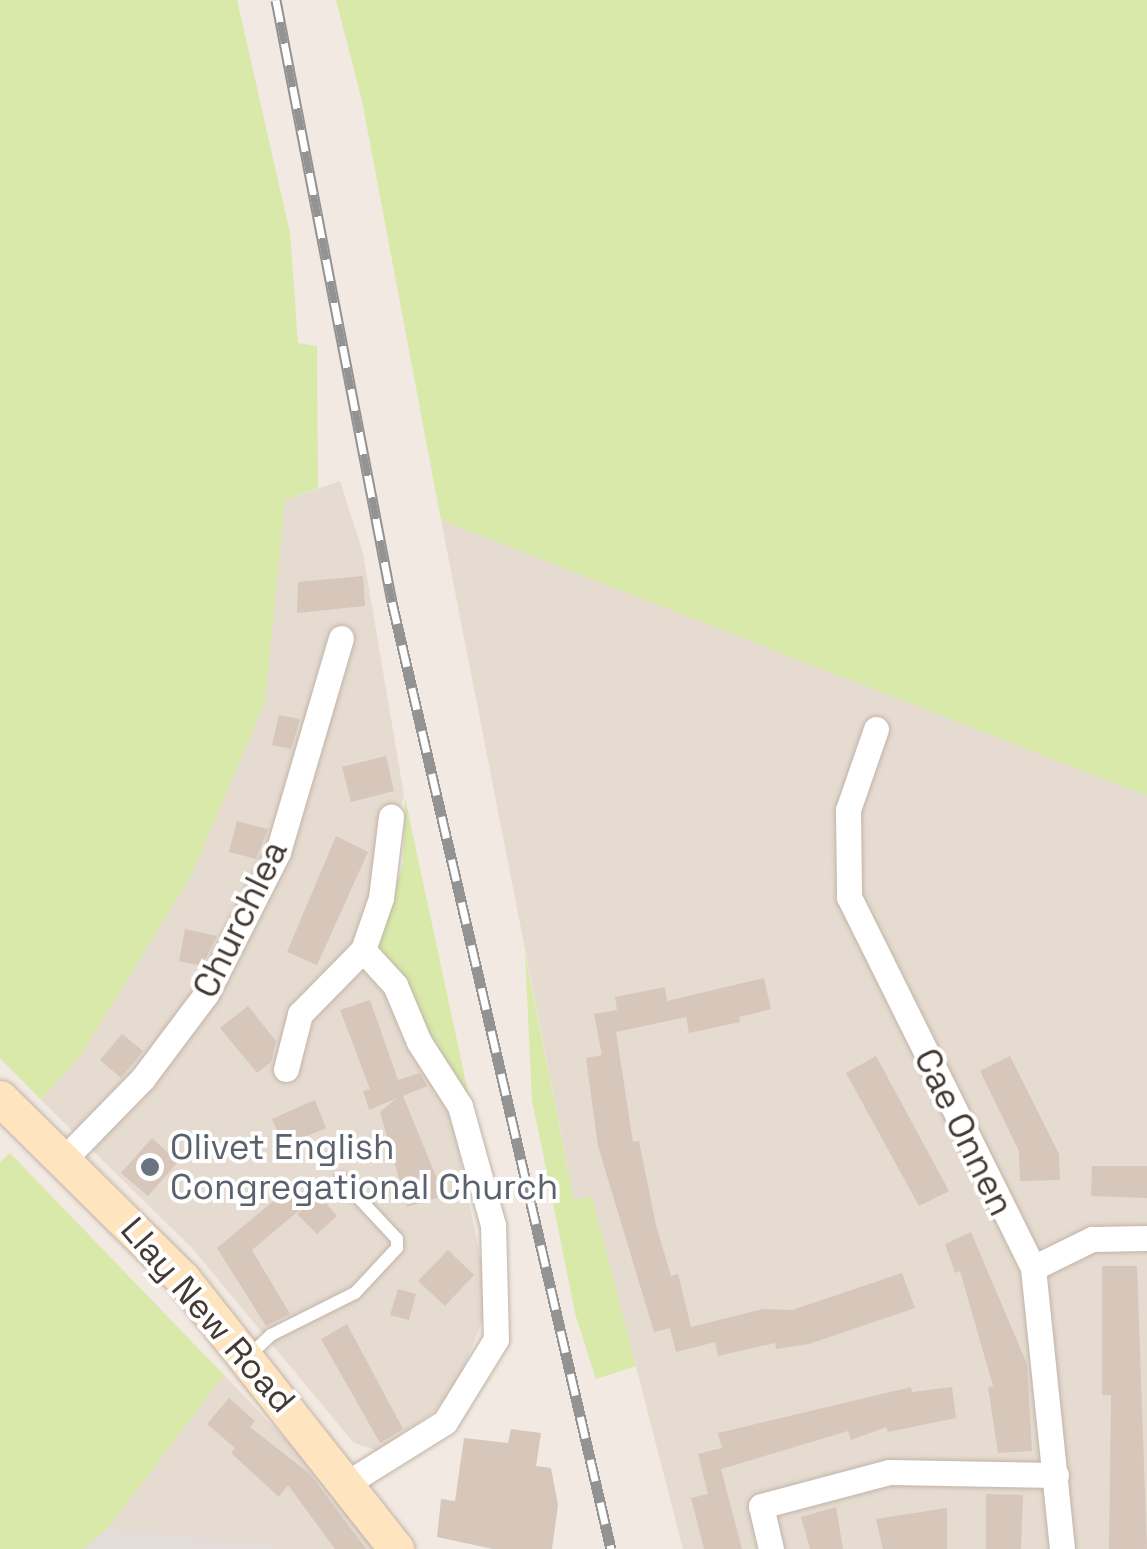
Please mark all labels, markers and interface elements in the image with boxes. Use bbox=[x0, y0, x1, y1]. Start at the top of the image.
street label: Churchlea bbox=[184, 834, 296, 1004]
street label: Cae Onnen bbox=[906, 1042, 1022, 1222]
place label: Olivet English Congregational Church bbox=[170, 1126, 558, 1208]
marker: Olivet English Congregational Church bbox=[139, 1156, 161, 1178]
street label: Llay New Road bbox=[112, 1209, 304, 1421]

